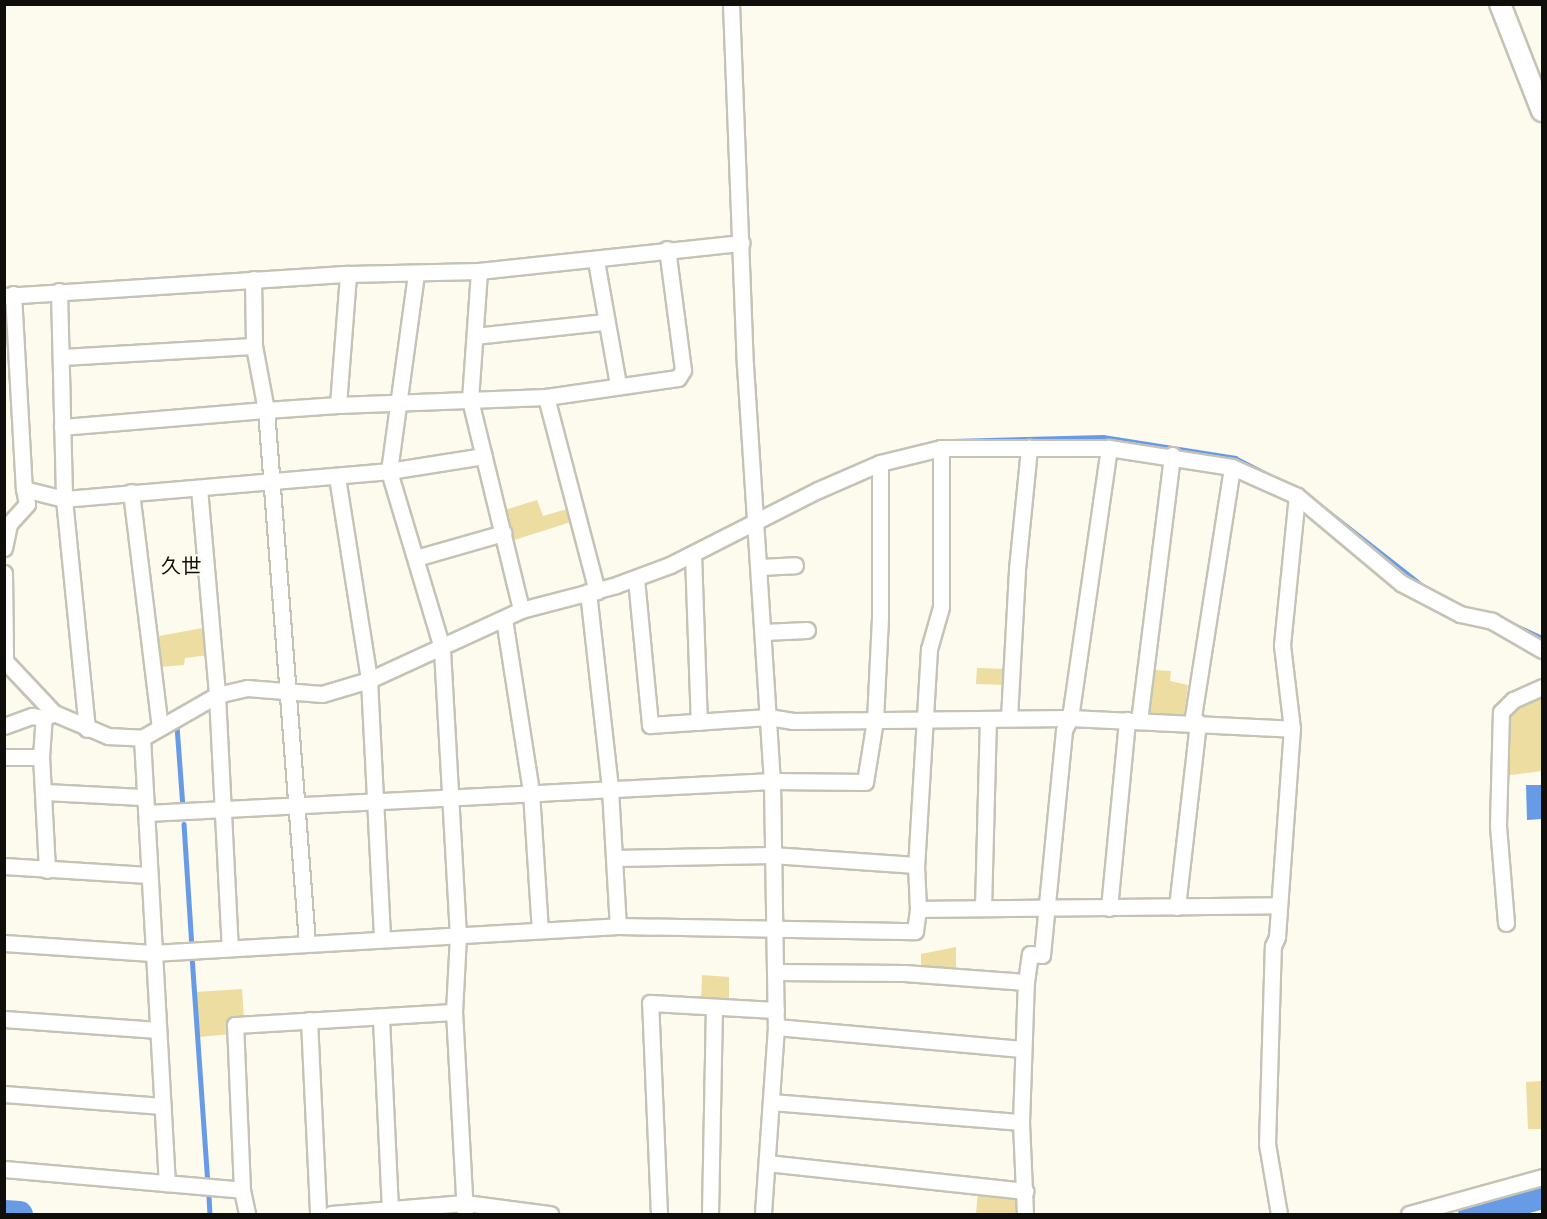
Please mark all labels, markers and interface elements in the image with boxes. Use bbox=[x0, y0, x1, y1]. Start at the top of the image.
district label: 久世 bbox=[161, 554, 201, 578]

